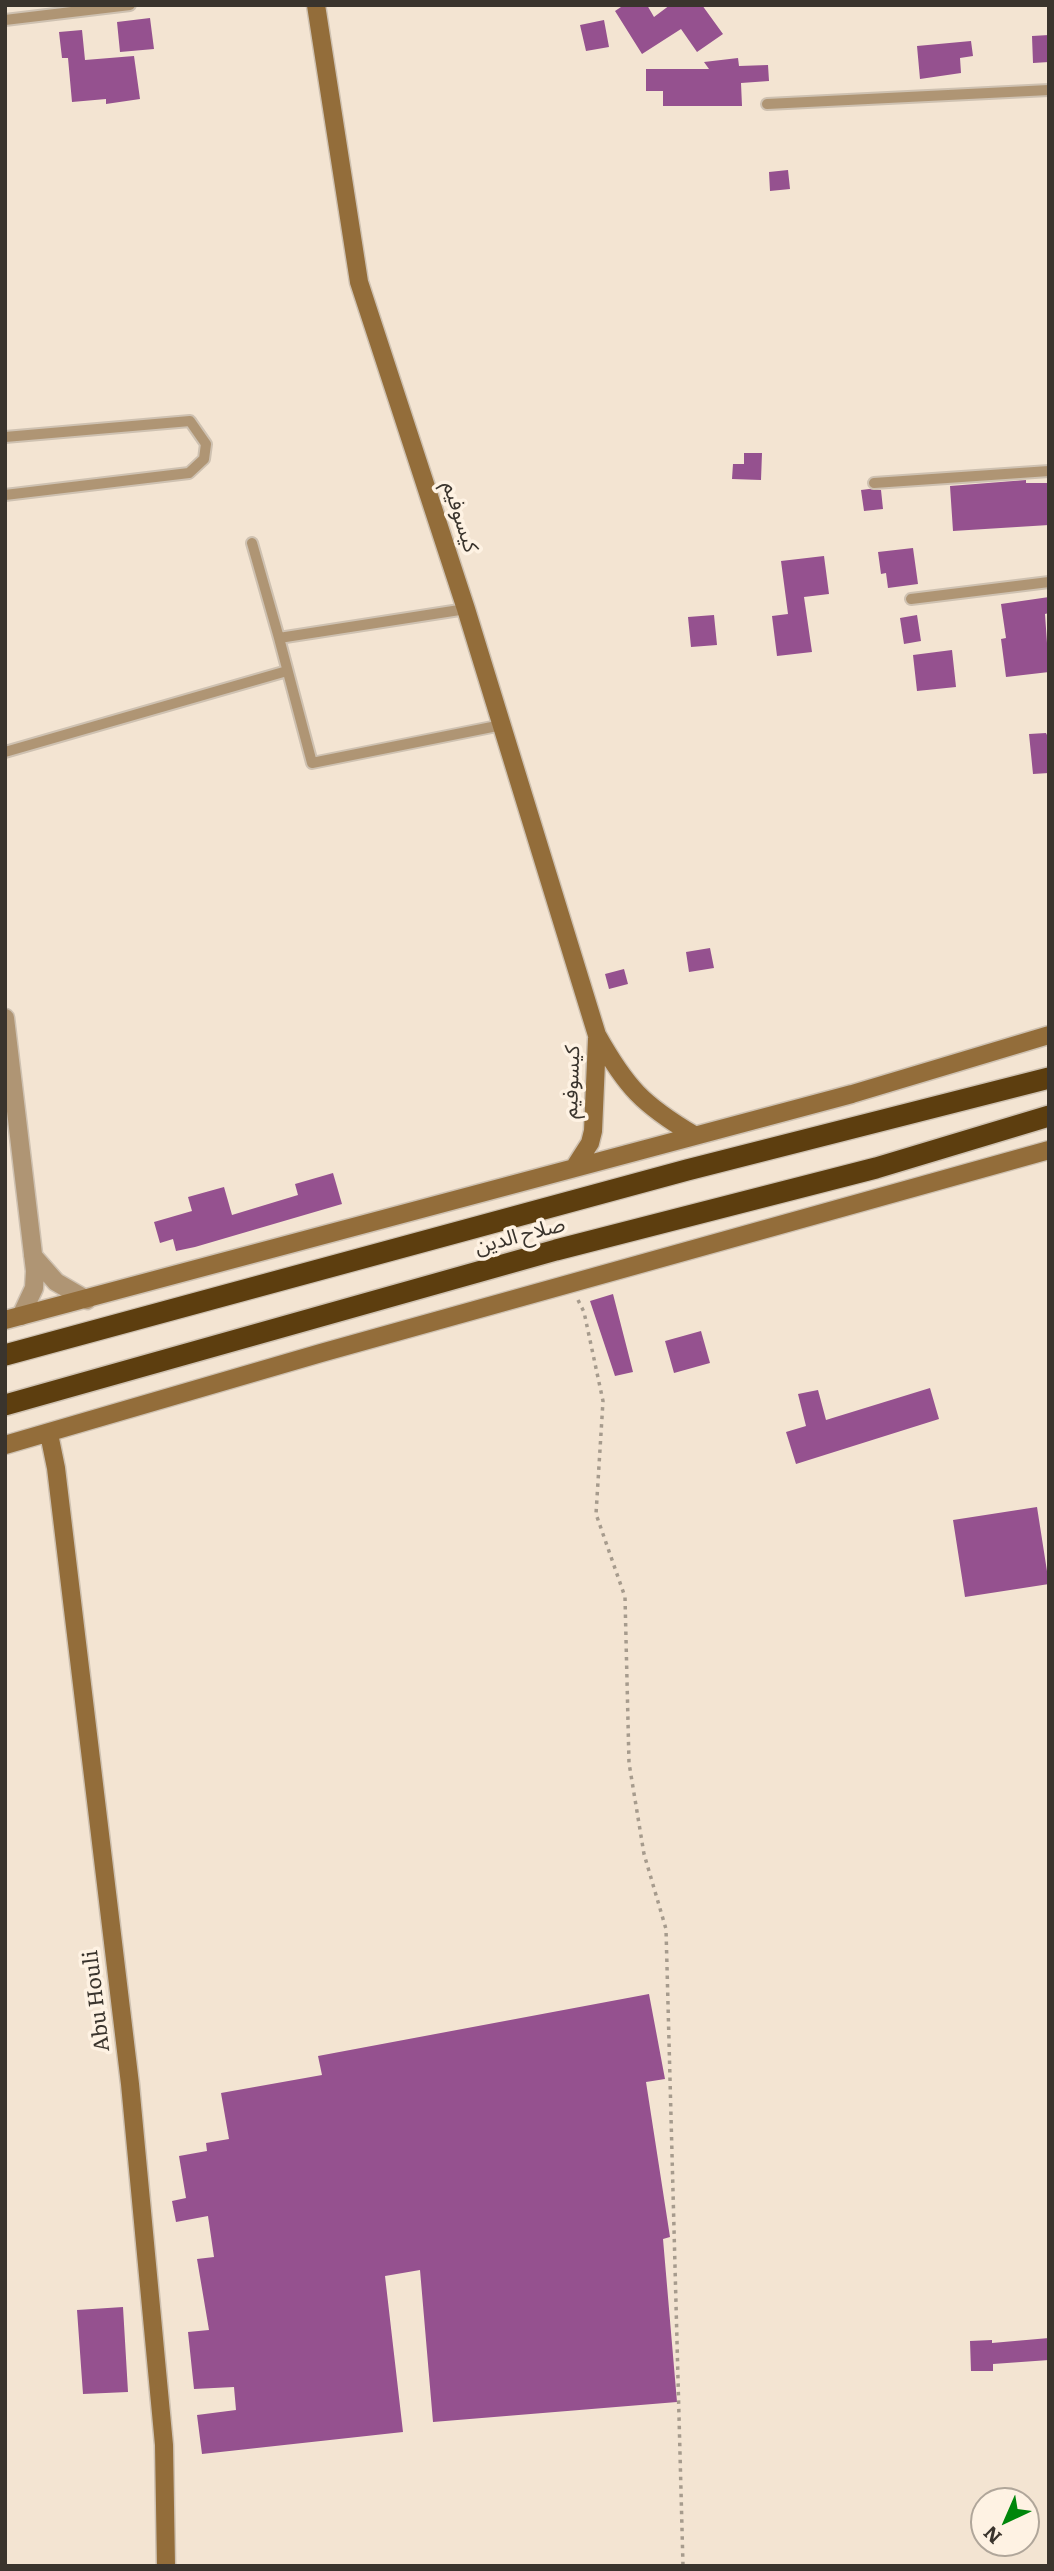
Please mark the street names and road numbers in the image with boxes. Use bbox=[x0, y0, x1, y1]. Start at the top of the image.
street label: كيسوفيم bbox=[437, 478, 483, 556]
street label: كيسوفيم bbox=[558, 1045, 586, 1119]
street label: صلاح الدين bbox=[472, 1212, 568, 1260]
street label: Abu Houli bbox=[78, 1949, 116, 2053]

